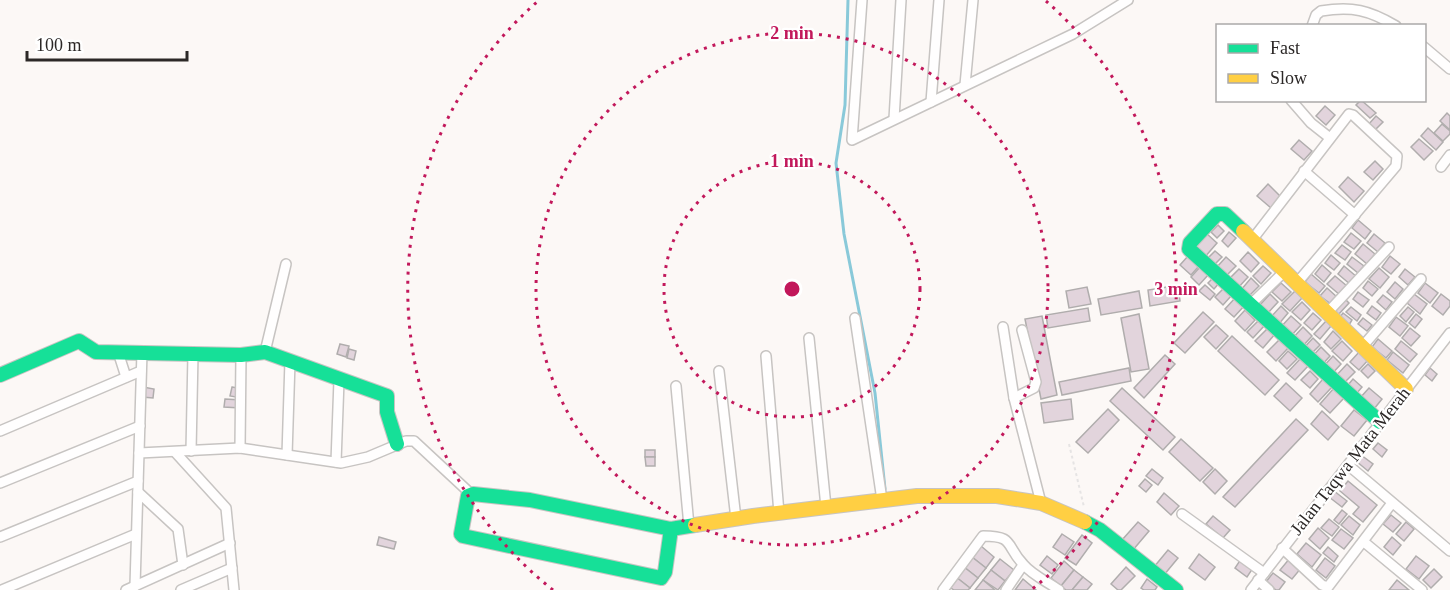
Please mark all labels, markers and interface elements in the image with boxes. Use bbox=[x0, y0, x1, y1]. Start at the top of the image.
text: 2 min bbox=[770, 23, 814, 43]
scale bar bbox=[27, 24, 188, 62]
legend bbox=[1216, 24, 1426, 102]
text: 100 m bbox=[36, 35, 82, 55]
text: Fast bbox=[1270, 38, 1300, 58]
text: Slow bbox=[1270, 68, 1307, 88]
text: 1 min bbox=[770, 151, 814, 171]
centre of rings bbox=[782, 279, 802, 299]
text: 3 min bbox=[1154, 279, 1198, 299]
street label: Jalan Taqwa Mata Merah bbox=[1286, 383, 1414, 539]

